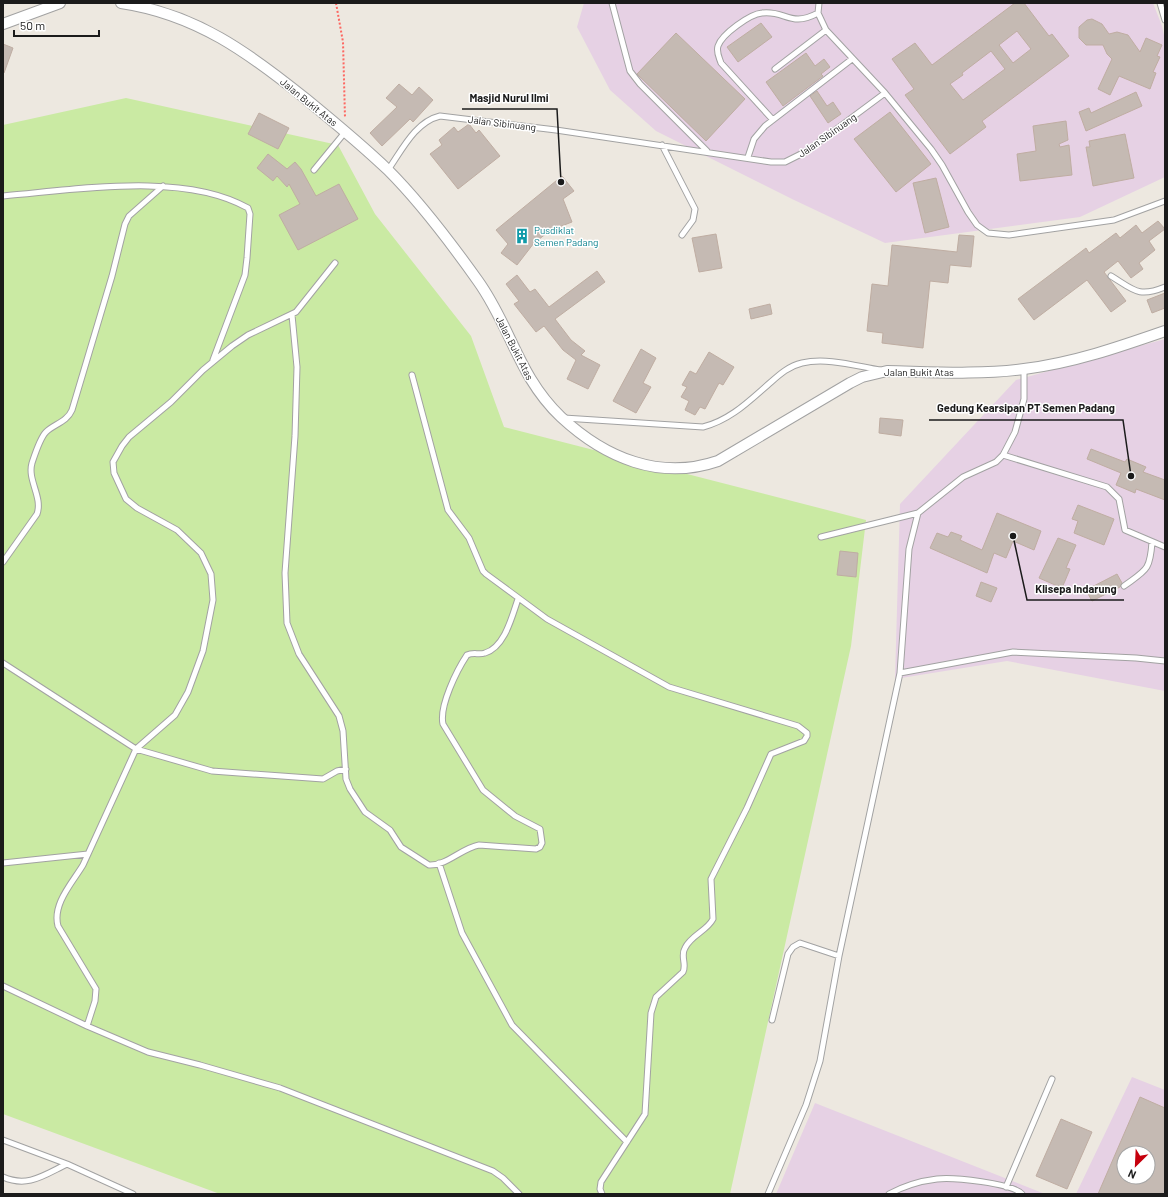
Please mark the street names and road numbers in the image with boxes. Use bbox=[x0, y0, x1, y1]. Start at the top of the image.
street label: Jalan Bukit Atas bbox=[278, 75, 340, 129]
street label: Jalan Sibinuang bbox=[795, 110, 859, 160]
street label: Jalan Sibinuang bbox=[467, 113, 537, 133]
street label: Jalan Bukit Atas bbox=[494, 314, 536, 382]
street label: Jalan Bukit Atas bbox=[884, 366, 954, 378]

